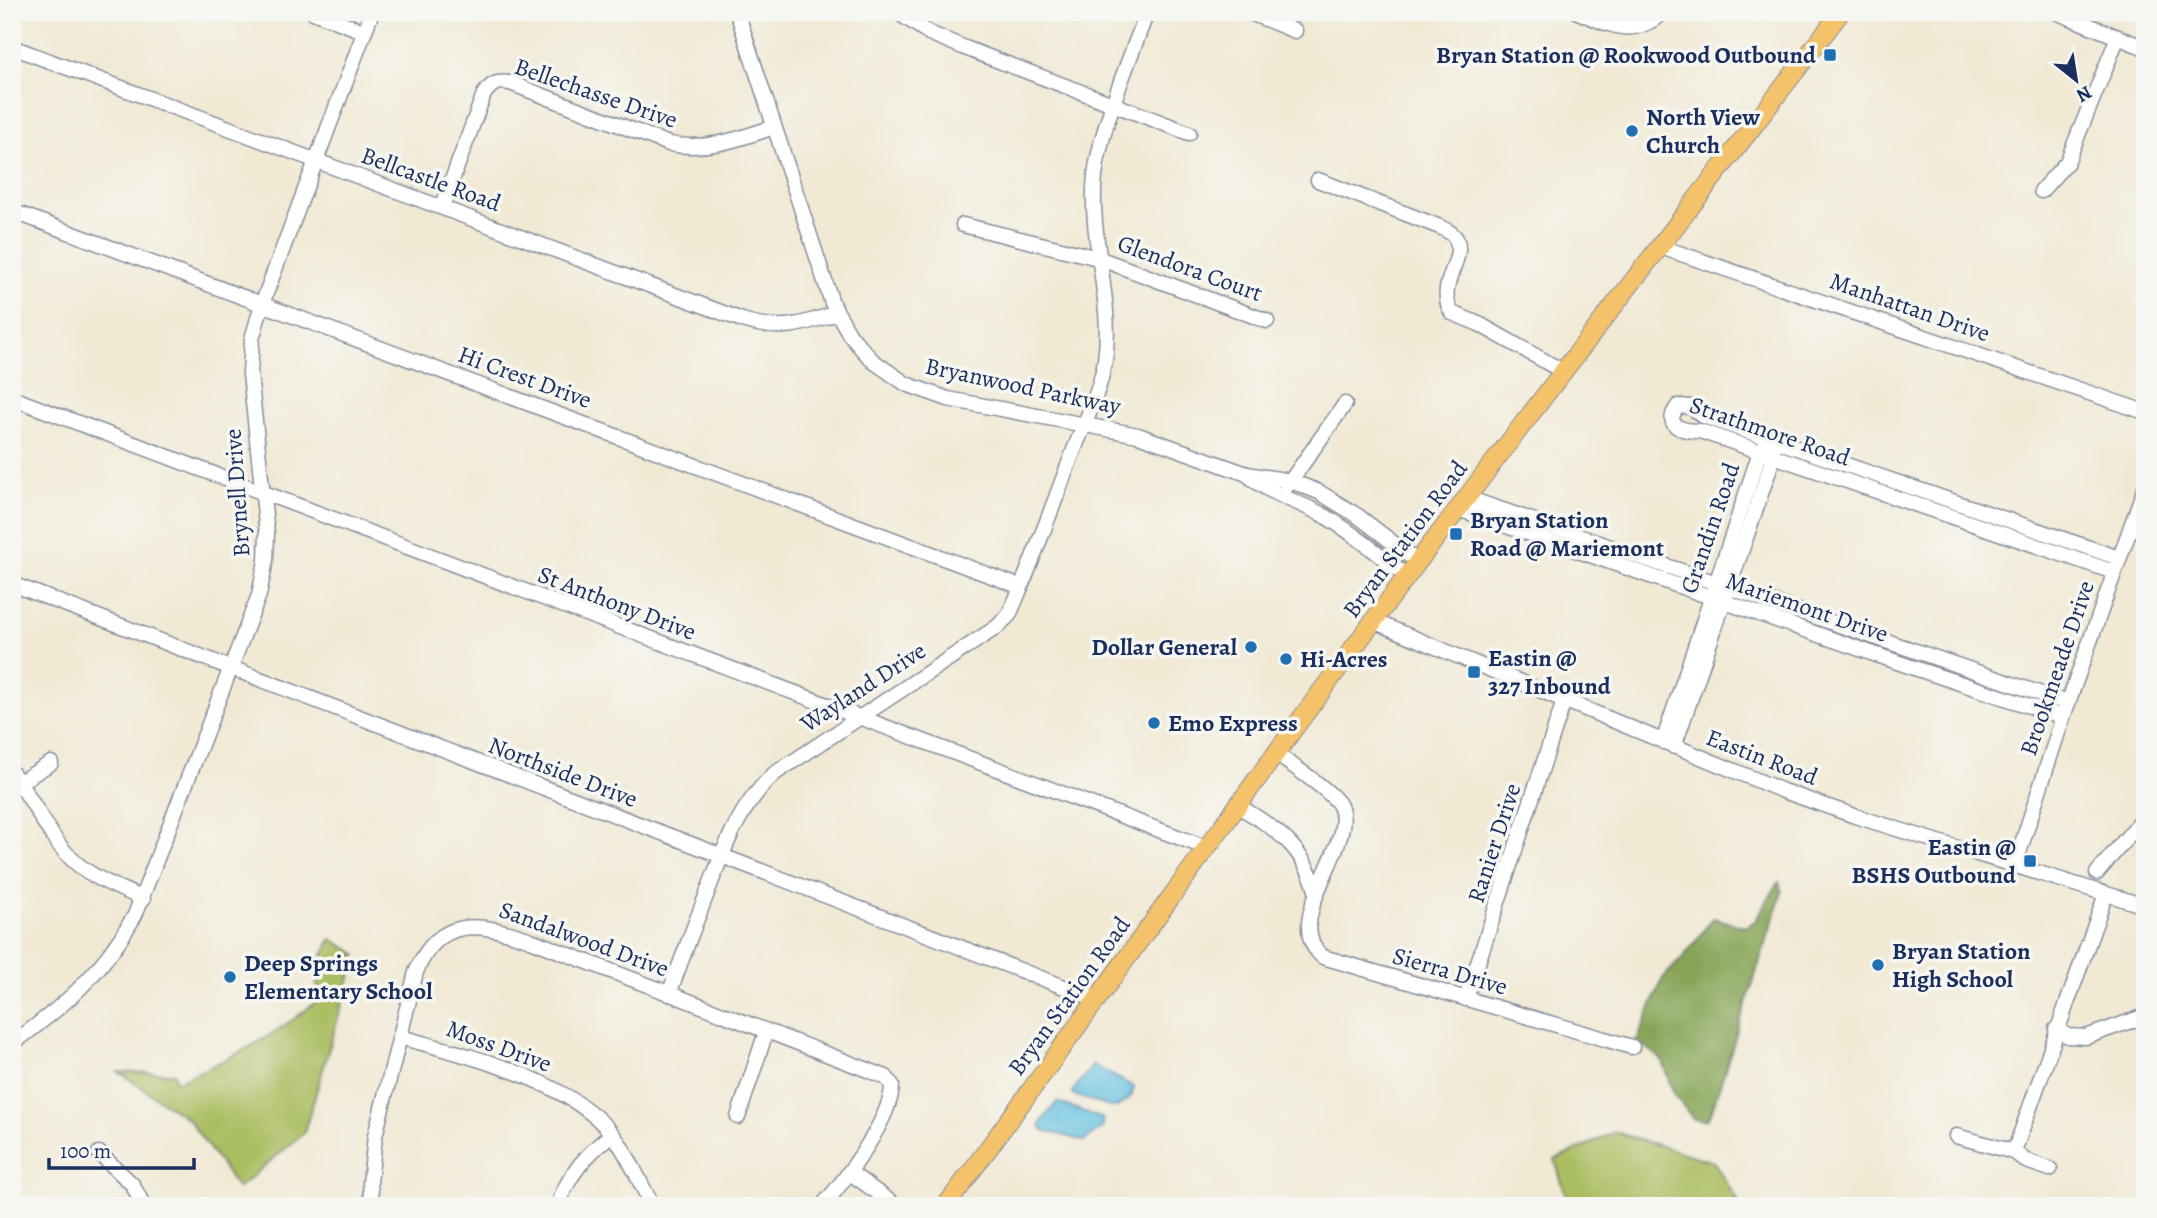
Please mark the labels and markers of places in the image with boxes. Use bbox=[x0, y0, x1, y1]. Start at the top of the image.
place label: Bryan Station @ Rookwood Outbound bbox=[1436, 39, 1816, 71]
marker: Bryan Station @ Rookwood Outbound bbox=[1822, 47, 1838, 63]
place label: North View Church bbox=[1646, 101, 1760, 161]
marker: North View Church bbox=[1624, 123, 1640, 139]
place label: Bryan Station Road @ Mariemont bbox=[1470, 504, 1664, 564]
marker: Bryan Station Road @ Mariemont bbox=[1448, 526, 1464, 542]
place label: Dollar General bbox=[1091, 631, 1238, 663]
marker: Dollar General bbox=[1243, 639, 1259, 655]
place label: Eastin @ 327 Inbound bbox=[1488, 642, 1611, 702]
place label: Hi-Acres bbox=[1300, 643, 1388, 675]
marker: Hi-Acres bbox=[1278, 651, 1294, 667]
marker: Eastin @ 327 Inbound bbox=[1466, 664, 1482, 680]
place label: Emo Express bbox=[1168, 707, 1298, 739]
marker: Emo Express bbox=[1146, 715, 1162, 731]
place label: Eastin @ BSHS Outbound bbox=[1852, 831, 2016, 891]
marker: Eastin @ BSHS Outbound bbox=[2022, 853, 2038, 869]
place label: Bryan Station High School bbox=[1892, 935, 2031, 995]
place label: Deep Springs Elementary School bbox=[244, 947, 433, 1007]
marker: Bryan Station High School bbox=[1870, 957, 1886, 973]
marker: Deep Springs Elementary School bbox=[222, 969, 238, 985]

